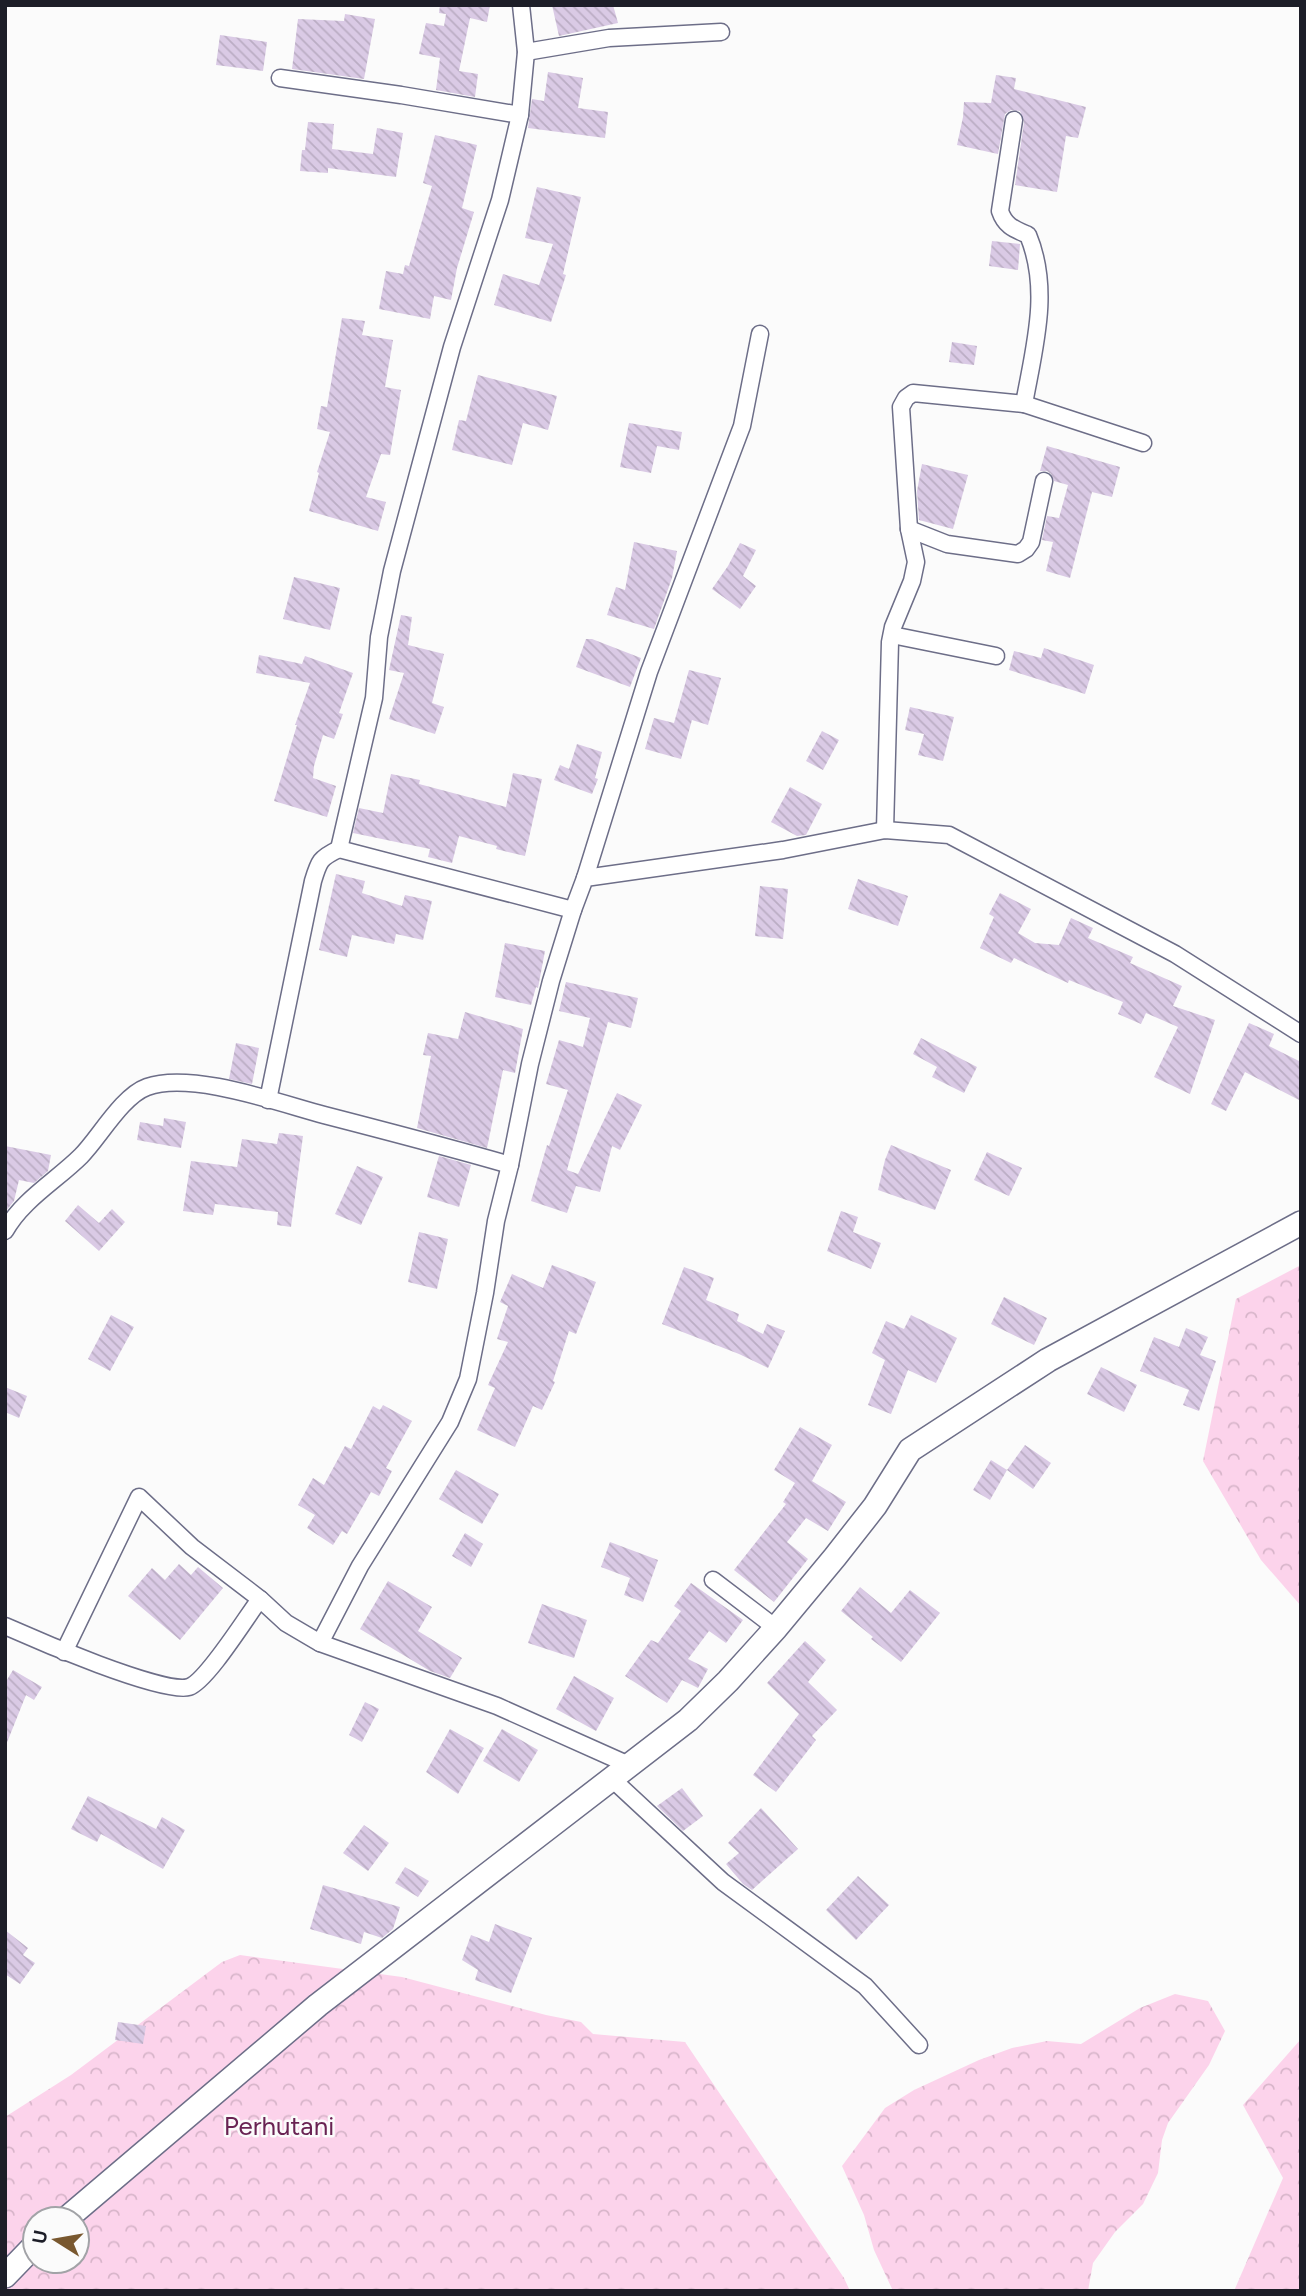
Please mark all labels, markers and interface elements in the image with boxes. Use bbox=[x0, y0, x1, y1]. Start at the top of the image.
park label: Perhutani bbox=[224, 2110, 334, 2142]
north arrow bbox=[21, 2205, 91, 2275]
text: U bbox=[27, 2228, 52, 2246]

